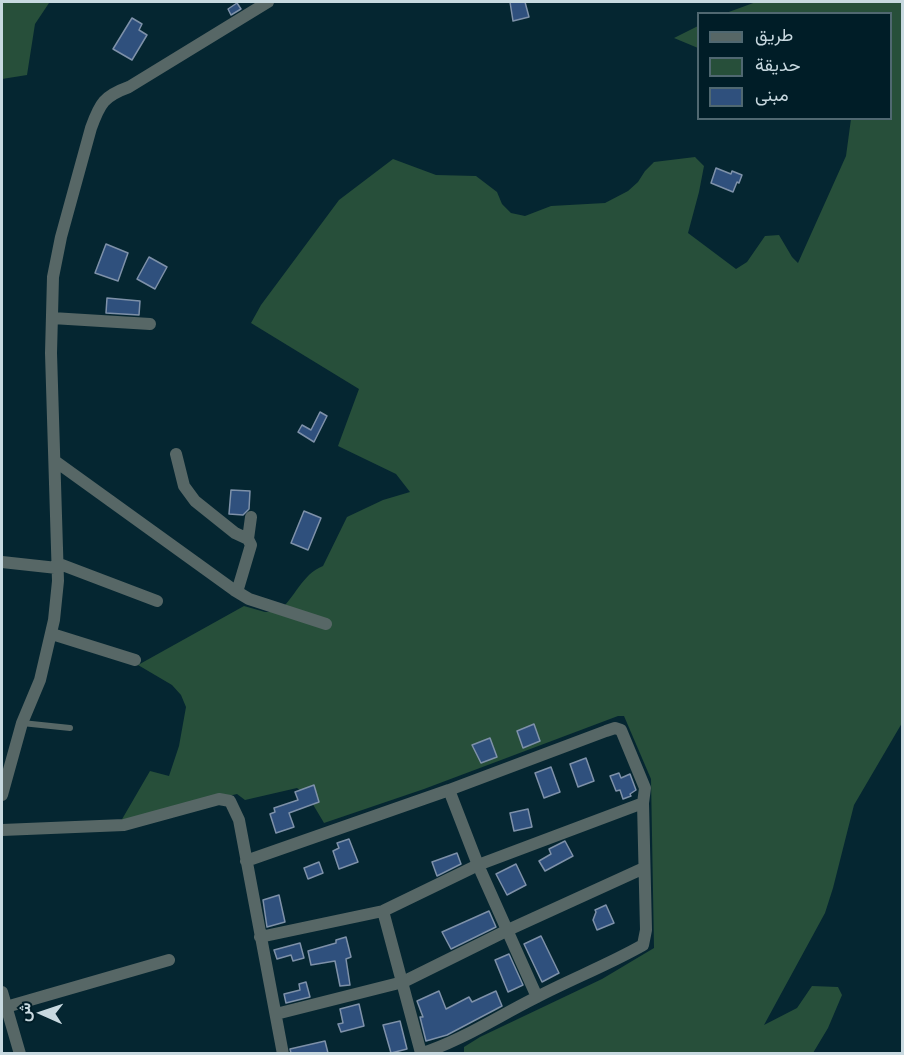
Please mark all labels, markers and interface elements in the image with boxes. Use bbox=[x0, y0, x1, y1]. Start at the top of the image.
legend bbox=[697, 12, 892, 120]
text: طريق bbox=[755, 24, 793, 46]
text: حديقة bbox=[755, 54, 801, 76]
text: مبنى bbox=[755, 84, 789, 106]
north arrow bbox=[12, 983, 72, 1043]
text: ش bbox=[14, 1002, 35, 1022]

